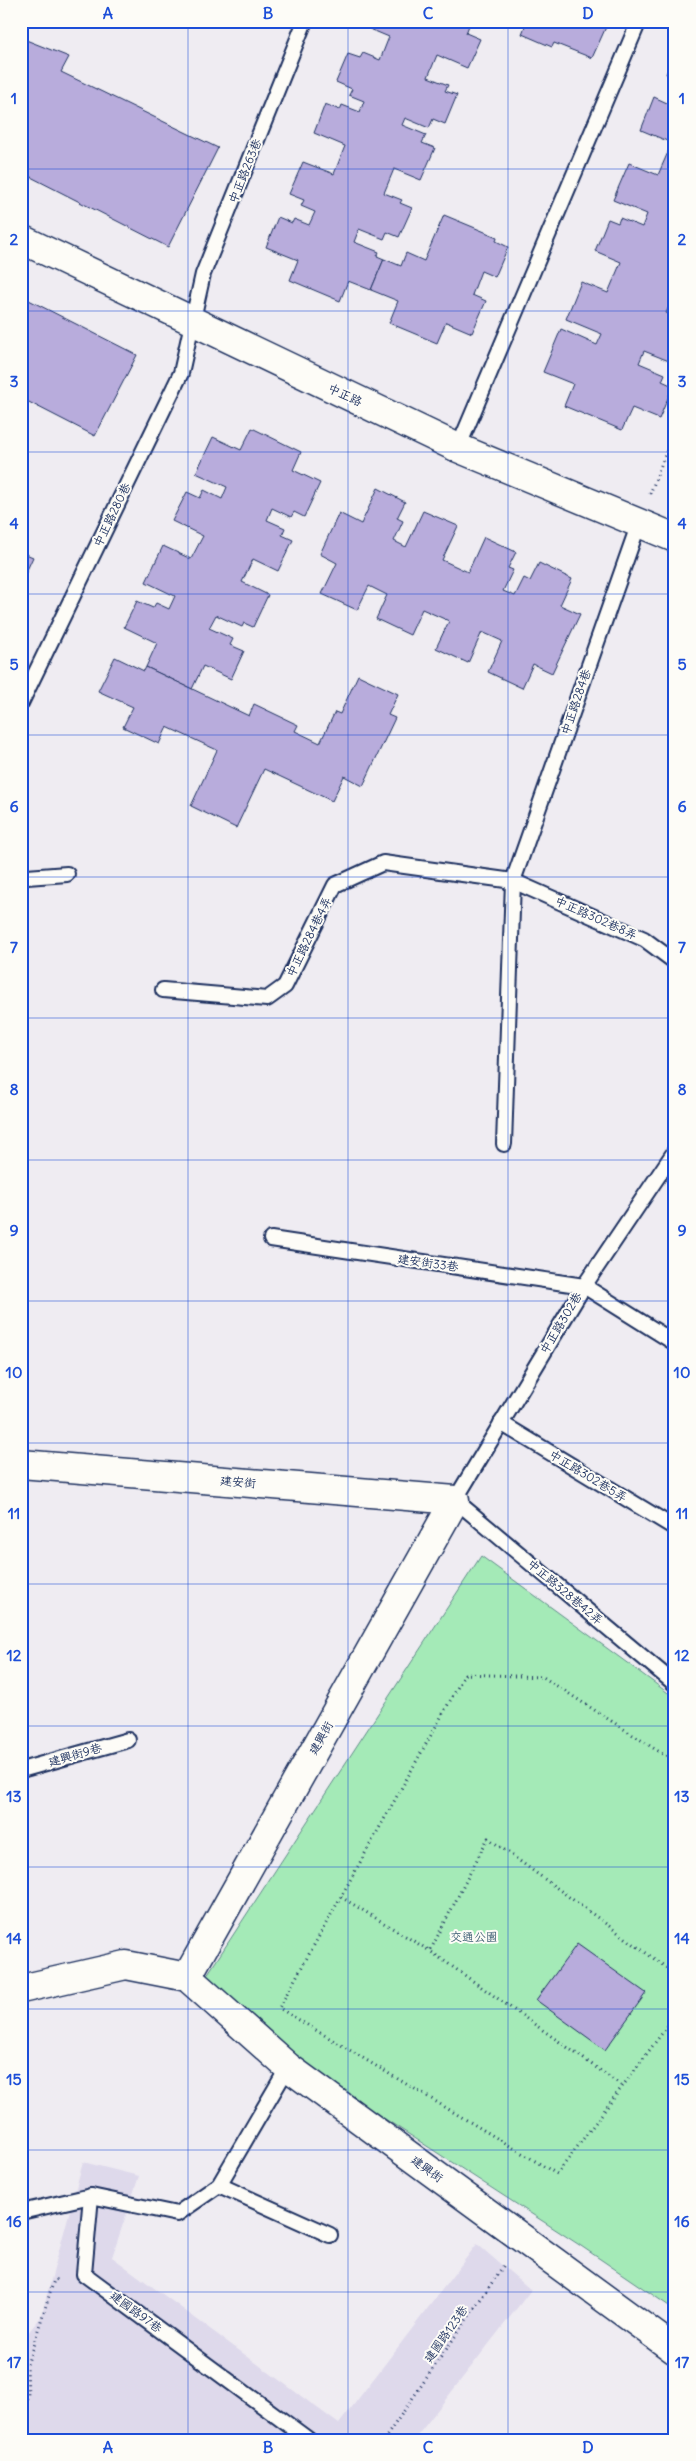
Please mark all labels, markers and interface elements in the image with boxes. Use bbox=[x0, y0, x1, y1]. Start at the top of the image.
text: A bbox=[103, 3, 113, 23]
text: B bbox=[263, 3, 274, 23]
text: C bbox=[423, 3, 434, 23]
text: D bbox=[582, 3, 594, 23]
text: 1 bbox=[11, 88, 17, 108]
text: 1 bbox=[679, 88, 685, 108]
street label: 中正路263巷 bbox=[225, 136, 264, 205]
text: 2 bbox=[10, 229, 19, 249]
text: 2 bbox=[678, 229, 687, 249]
text: 3 bbox=[9, 371, 19, 391]
text: 3 bbox=[677, 371, 687, 391]
street label: 中正路 bbox=[326, 380, 365, 409]
street label: 中正路280巷 bbox=[90, 480, 134, 549]
text: 4 bbox=[9, 513, 19, 533]
text: 4 bbox=[677, 513, 687, 533]
text: 5 bbox=[9, 654, 19, 674]
text: 5 bbox=[677, 654, 687, 674]
street label: 中正路284巷 bbox=[557, 667, 594, 737]
text: 6 bbox=[9, 796, 19, 816]
text: 6 bbox=[677, 796, 687, 816]
street label: 中正路302巷8弄 bbox=[553, 893, 640, 942]
street label: 中正路284巷4弄 bbox=[283, 894, 334, 979]
text: 7 bbox=[10, 937, 18, 957]
text: 7 bbox=[678, 937, 686, 957]
text: 8 bbox=[9, 1079, 19, 1099]
text: 8 bbox=[677, 1079, 687, 1099]
text: 9 bbox=[9, 1220, 19, 1240]
text: 9 bbox=[677, 1220, 687, 1240]
street label: 建安街33巷 bbox=[397, 1251, 460, 1274]
street label: 中正路302巷 bbox=[536, 1289, 585, 1356]
text: 10 bbox=[6, 1362, 22, 1382]
text: 10 bbox=[674, 1362, 690, 1382]
street label: 中正路302巷5弄 bbox=[547, 1446, 630, 1505]
street label: 建安街 bbox=[219, 1472, 257, 1491]
text: 11 bbox=[8, 1503, 20, 1523]
text: 11 bbox=[676, 1503, 688, 1523]
street label: 中正路328巷42弄 bbox=[525, 1556, 606, 1628]
text: 12 bbox=[6, 1645, 22, 1665]
text: 12 bbox=[674, 1645, 690, 1665]
street label: 建興街 bbox=[305, 1718, 336, 1757]
street label: 建興街9巷 bbox=[46, 1740, 103, 1769]
text: 13 bbox=[6, 1786, 22, 1806]
text: 13 bbox=[674, 1786, 690, 1806]
text: 14 bbox=[6, 1928, 22, 1948]
text: 14 bbox=[674, 1928, 690, 1948]
park label: 交通公園 bbox=[450, 1929, 498, 1944]
text: 15 bbox=[6, 2069, 22, 2089]
text: 15 bbox=[674, 2069, 690, 2089]
street label: 建興街 bbox=[408, 2152, 446, 2185]
text: 16 bbox=[6, 2211, 22, 2231]
text: 16 bbox=[674, 2211, 690, 2231]
street label: 建國路97巷 bbox=[107, 2288, 165, 2336]
street label: 建國路123巷 bbox=[420, 2302, 471, 2365]
text: 17 bbox=[7, 2352, 21, 2372]
text: 17 bbox=[675, 2352, 689, 2372]
text: A bbox=[103, 2437, 113, 2457]
text: B bbox=[263, 2437, 274, 2457]
text: C bbox=[423, 2437, 434, 2457]
text: D bbox=[582, 2437, 594, 2457]

